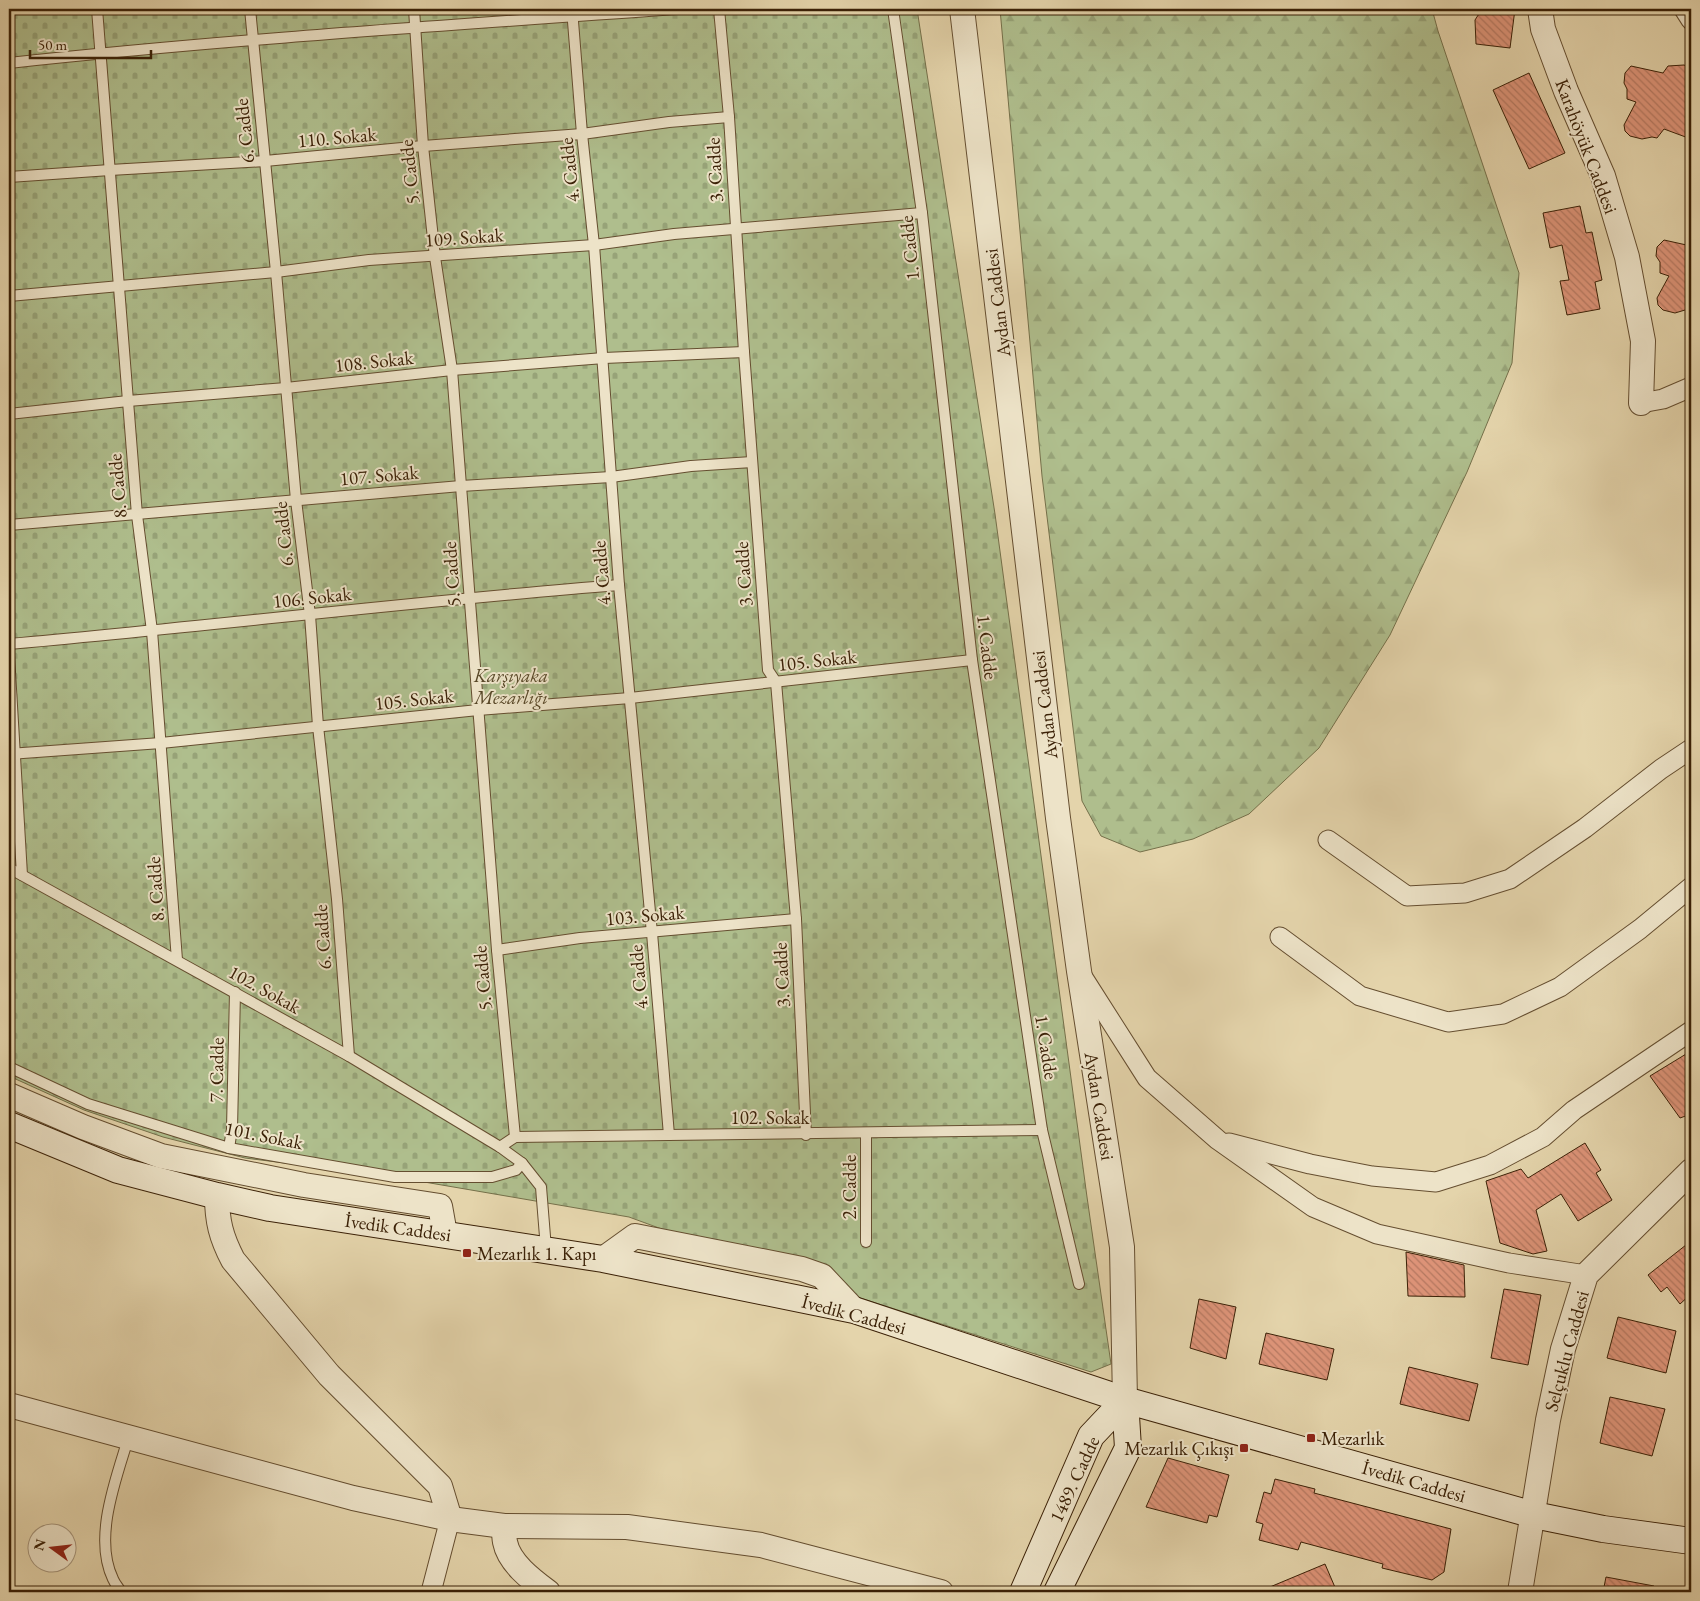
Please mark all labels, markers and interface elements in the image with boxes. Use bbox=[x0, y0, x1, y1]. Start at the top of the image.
scale bar bbox=[30, 28, 151, 60]
text: 50 m bbox=[38, 35, 67, 54]
street label: Karahöyük Caddesi bbox=[1549, 75, 1624, 218]
street label: 6. Cadde bbox=[229, 97, 260, 165]
street label: 110. Sokak bbox=[297, 122, 379, 153]
street label: 4. Cadde bbox=[554, 136, 585, 204]
street label: 3. Cadde bbox=[700, 137, 729, 203]
street label: 5. Cadde bbox=[394, 138, 425, 206]
street label: 1. Cadde bbox=[894, 214, 925, 282]
street label: 109. Sokak bbox=[424, 222, 505, 253]
street label: Aydan Caddesi bbox=[978, 247, 1017, 360]
street label: 108. Sokak bbox=[334, 345, 416, 378]
street label: 8. Cadde bbox=[102, 452, 133, 519]
street label: 107. Sokak bbox=[339, 460, 421, 491]
street label: 6. Cadde bbox=[268, 500, 299, 568]
street label: 4. Cadde bbox=[586, 539, 617, 606]
street label: 5. Cadde bbox=[437, 541, 466, 607]
street label: 3. Cadde bbox=[729, 541, 758, 607]
street label: 106. Sokak bbox=[272, 581, 354, 614]
street label: 1. Cadde bbox=[971, 613, 1004, 681]
street label: 105. Sokak bbox=[777, 644, 859, 677]
street label: Aydan Caddesi bbox=[1025, 649, 1064, 762]
park label: Karşıyaka Mezarlığı bbox=[473, 663, 548, 710]
street label: 105. Sokak bbox=[374, 683, 456, 716]
street label: 8. Cadde bbox=[141, 856, 170, 922]
street label: 103. Sokak bbox=[605, 900, 687, 931]
street label: 6. Cadde bbox=[308, 904, 337, 970]
street label: 3. Cadde bbox=[767, 942, 796, 1008]
street label: 4. Cadde bbox=[623, 943, 654, 1010]
street label: 5. Cadde bbox=[467, 944, 498, 1011]
street label: 102. Sokak bbox=[224, 959, 306, 1020]
street label: 1. Cadde bbox=[1029, 1013, 1064, 1081]
street label: 7. Cadde bbox=[203, 1037, 230, 1103]
street label: Aydan Caddesi bbox=[1078, 1049, 1120, 1162]
street label: 102. Sokak bbox=[731, 1105, 811, 1130]
street label: 101. Sokak bbox=[223, 1116, 306, 1155]
street label: 2. Cadde bbox=[837, 1155, 862, 1220]
street label: İvedik Caddesi bbox=[343, 1208, 453, 1247]
place label: Mezarlık 1. Kapı bbox=[477, 1241, 597, 1266]
marker: Mezarlık 1. Kapı bbox=[461, 1247, 473, 1259]
street label: Selçuklu Caddesi bbox=[1538, 1288, 1595, 1414]
street label: İvedik Caddesi bbox=[799, 1289, 909, 1340]
place label: Mezarlık bbox=[1321, 1426, 1385, 1451]
street label: 1489. Cadde bbox=[1044, 1432, 1105, 1526]
marker: Mezarlık bbox=[1305, 1432, 1317, 1444]
place label: Mezarlık Çıkışı bbox=[1124, 1436, 1234, 1461]
marker: Mezarlık Çıkışı bbox=[1238, 1442, 1250, 1454]
street label: İvedik Caddesi bbox=[1359, 1455, 1469, 1508]
north arrow bbox=[28, 1524, 78, 1574]
text: N bbox=[29, 1536, 50, 1552]

